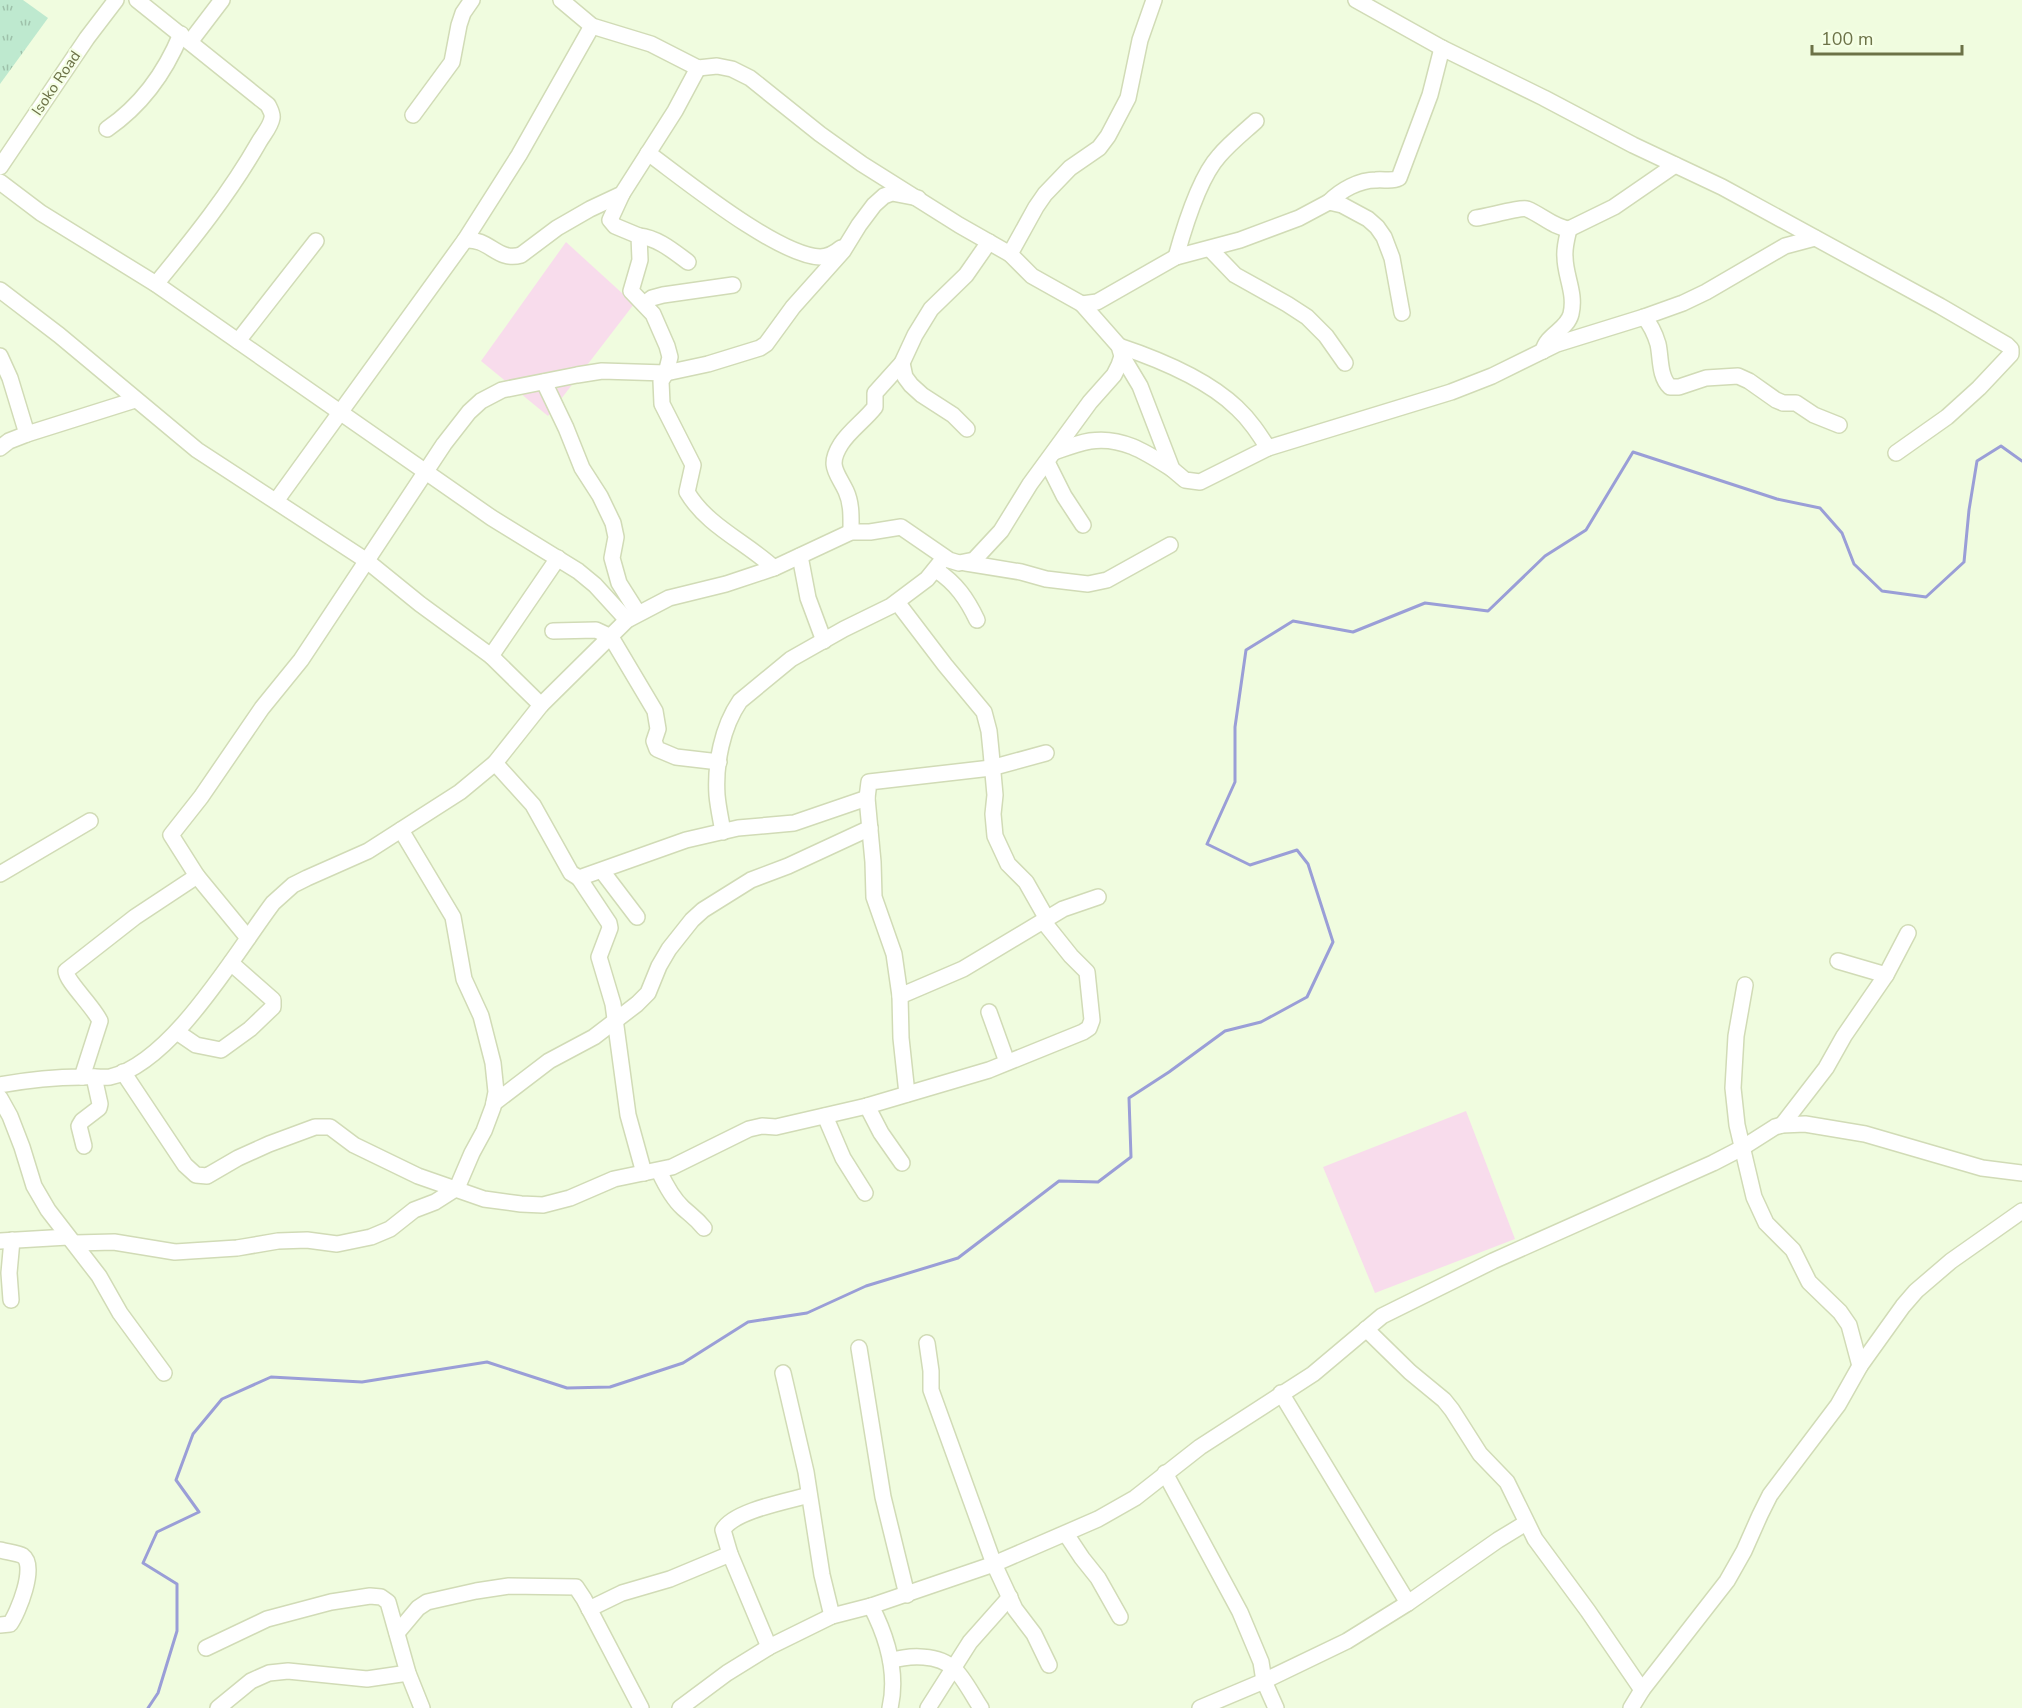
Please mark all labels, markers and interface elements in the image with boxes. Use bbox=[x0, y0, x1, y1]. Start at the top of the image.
scale bar bbox=[1812, 18, 1962, 56]
text: 100 m bbox=[1821, 27, 1873, 51]
street label: Isoko Road bbox=[27, 47, 85, 119]

